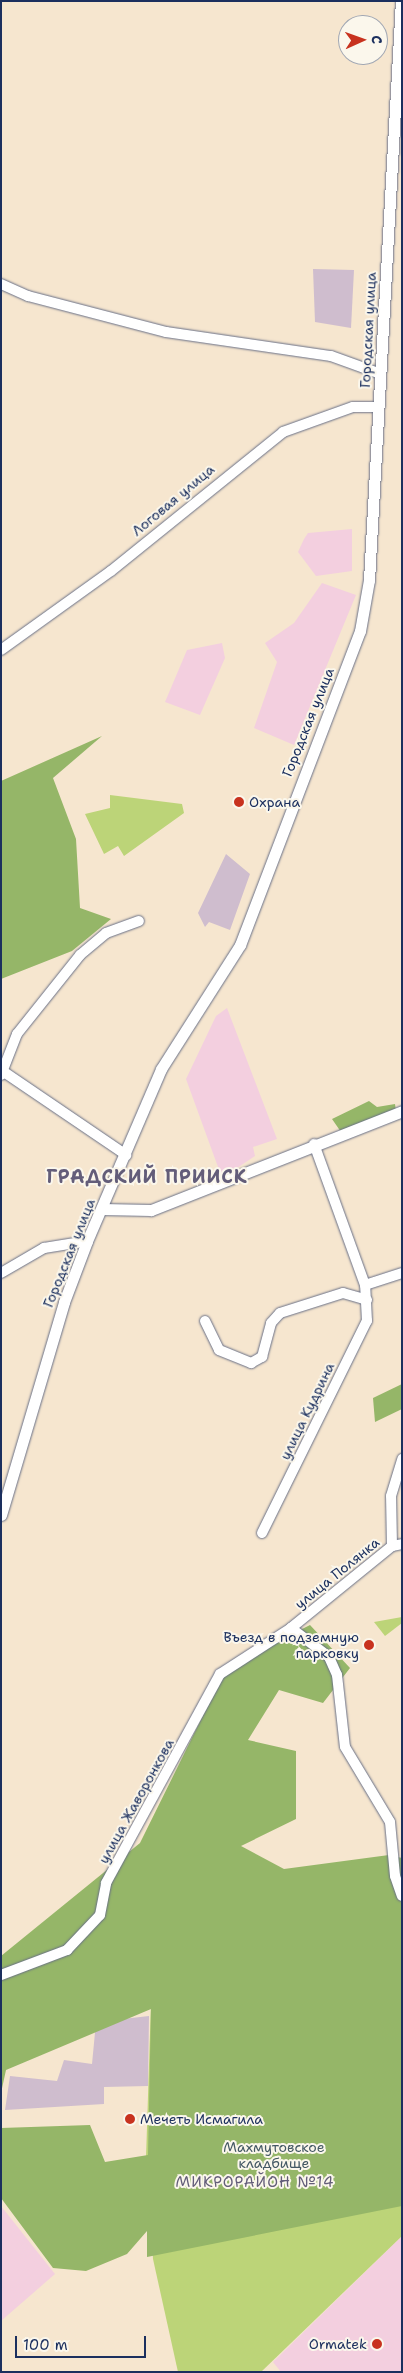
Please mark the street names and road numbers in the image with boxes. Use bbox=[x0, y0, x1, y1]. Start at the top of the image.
street label: Городская улица bbox=[357, 272, 379, 388]
street label: Логовая улица bbox=[128, 461, 218, 539]
street label: Городская улица bbox=[278, 665, 338, 779]
street label: Городская улица bbox=[39, 1196, 99, 1310]
street label: улица Кудрина bbox=[276, 1360, 338, 1462]
street label: улица Полянка bbox=[291, 1534, 383, 1612]
street label: улица Жаворонкова bbox=[95, 1736, 177, 1866]

